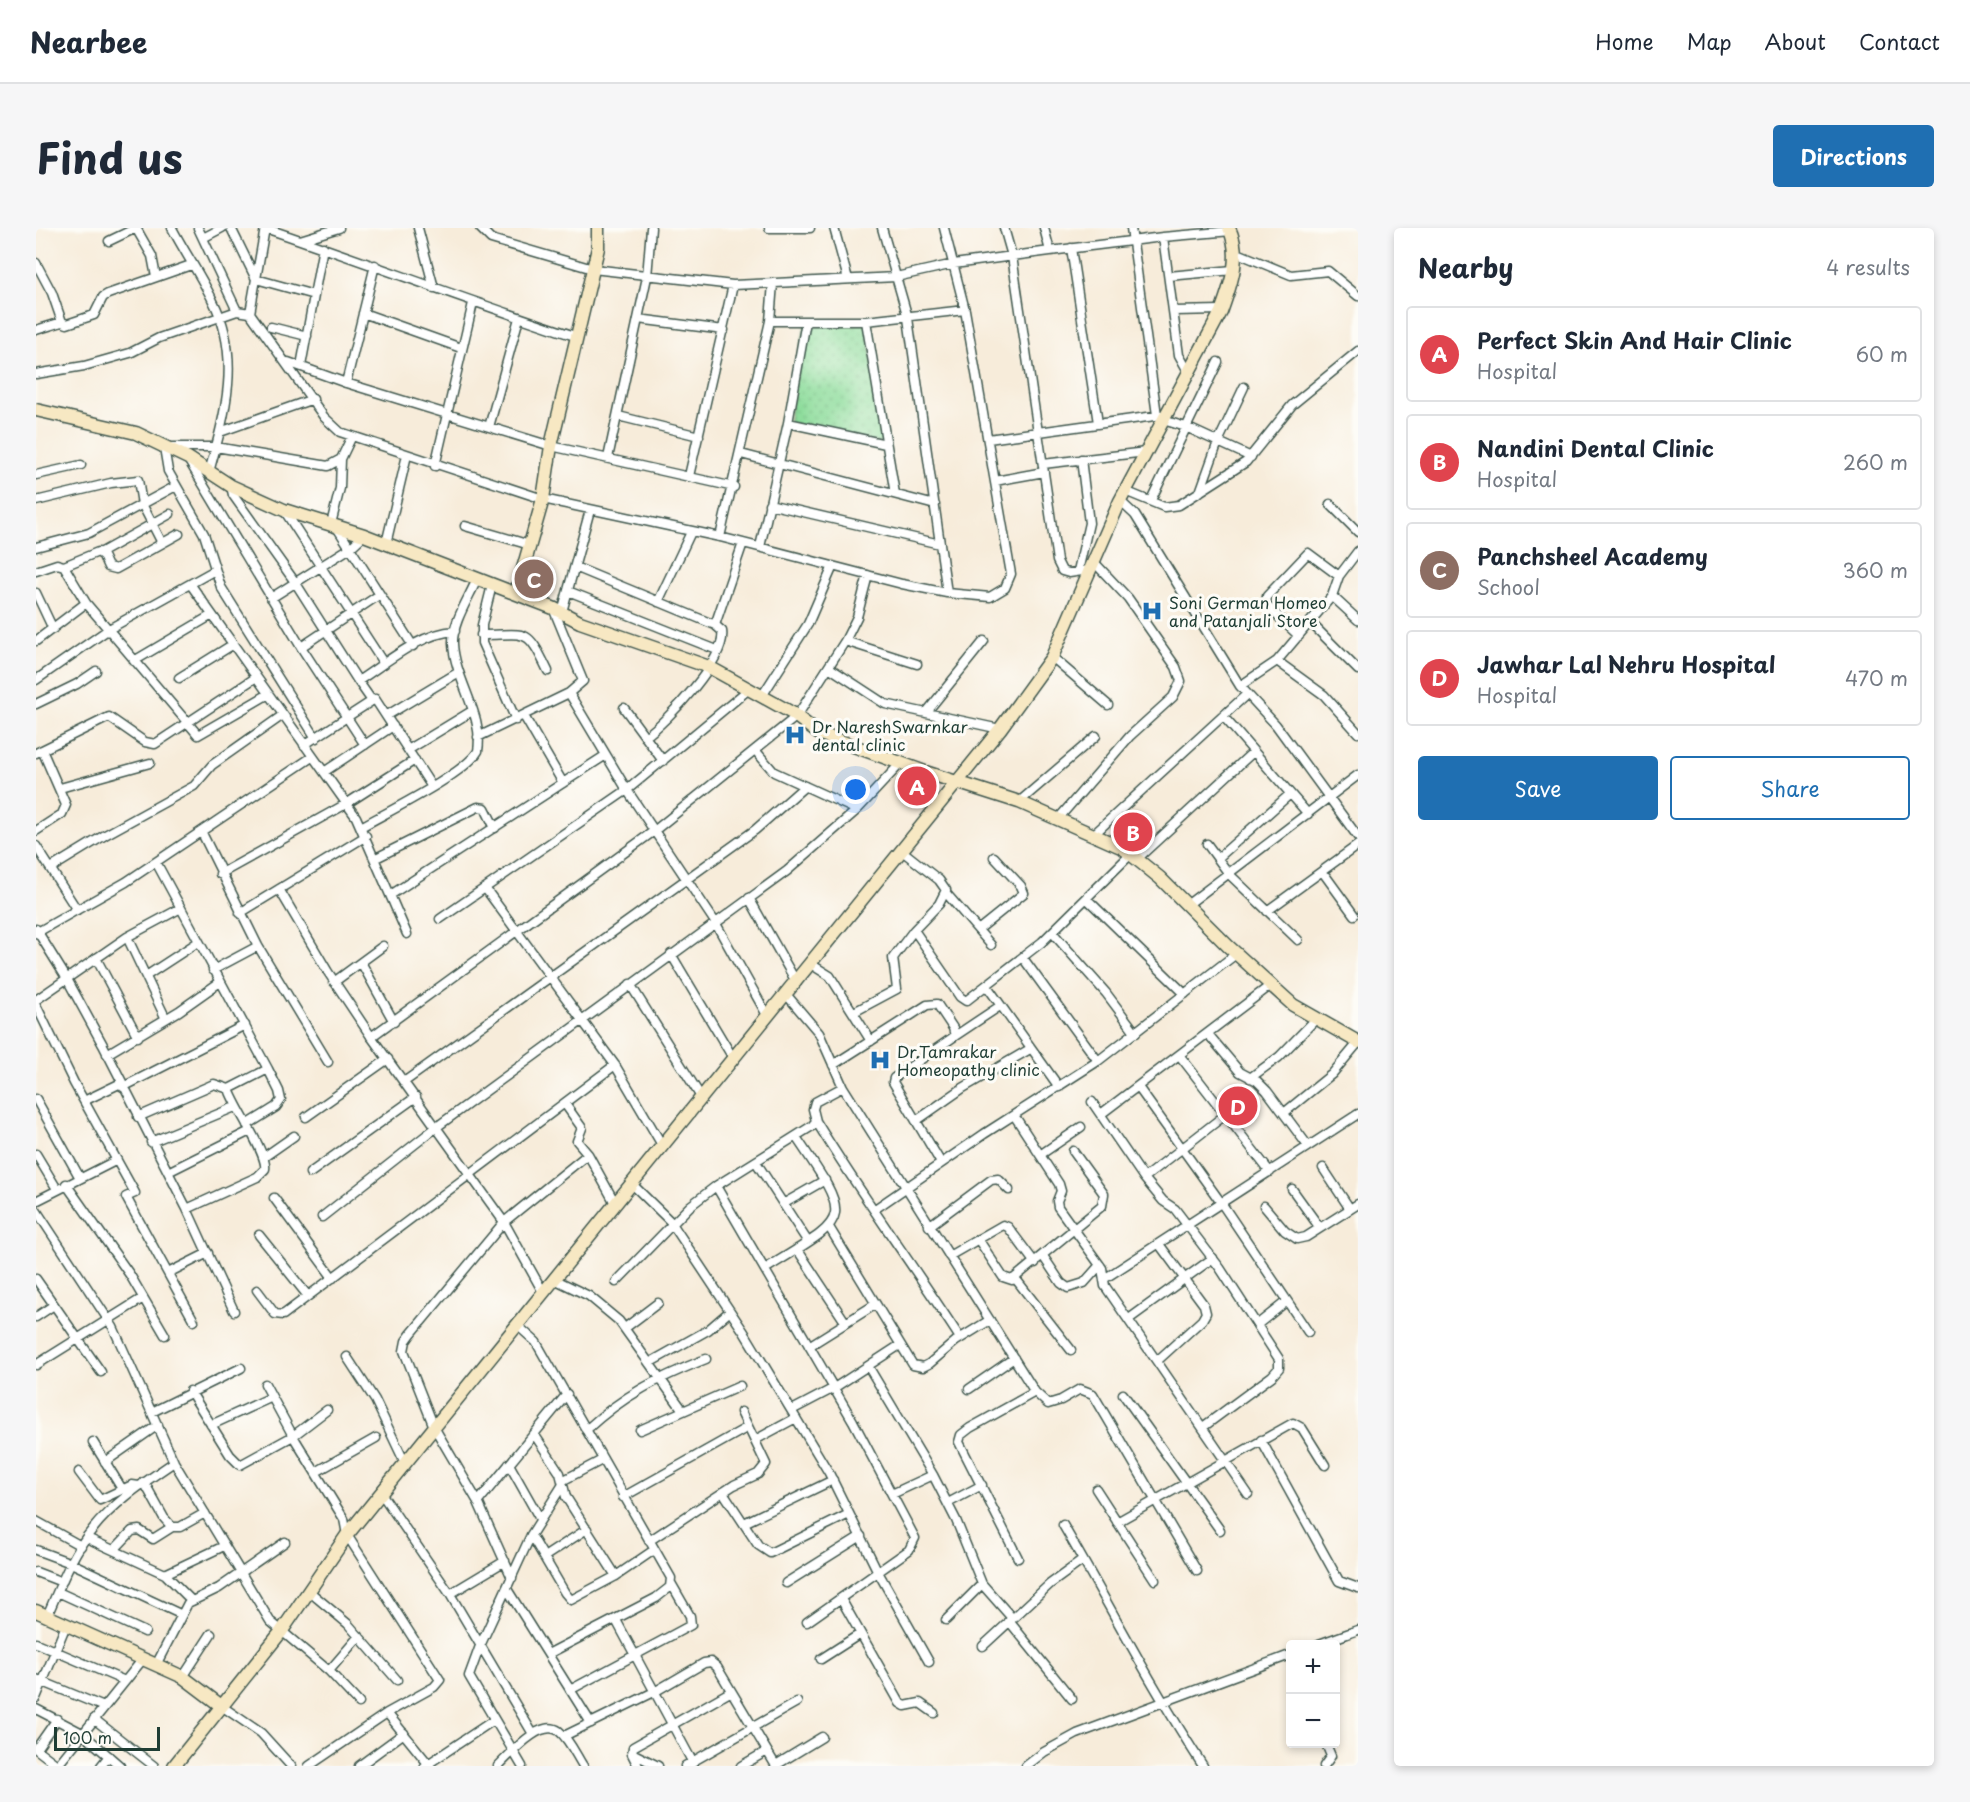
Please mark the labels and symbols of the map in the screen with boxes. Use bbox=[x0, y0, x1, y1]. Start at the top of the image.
pin: C bbox=[514, 556, 554, 602]
place label: Soni German Homeo and Patanjali Store bbox=[1169, 590, 1327, 632]
hospital icon: Soni German Homeo and Patanjali Store bbox=[1140, 599, 1164, 623]
place label: Dr NareshSwarnkar dental clinic bbox=[812, 714, 969, 756]
hospital icon: Dr NareshSwarnkar dental clinic bbox=[783, 723, 807, 747]
pin: A bbox=[898, 764, 936, 808]
your location bbox=[841, 775, 870, 804]
pin: B bbox=[1114, 810, 1152, 854]
place label: Dr.Tamrakar Homeopathy clinic bbox=[897, 1039, 1040, 1081]
hospital icon: Dr.Tamrakar Homeopathy clinic bbox=[868, 1048, 892, 1072]
pin: D bbox=[1218, 1084, 1258, 1128]
scale bar bbox=[54, 1724, 160, 1752]

